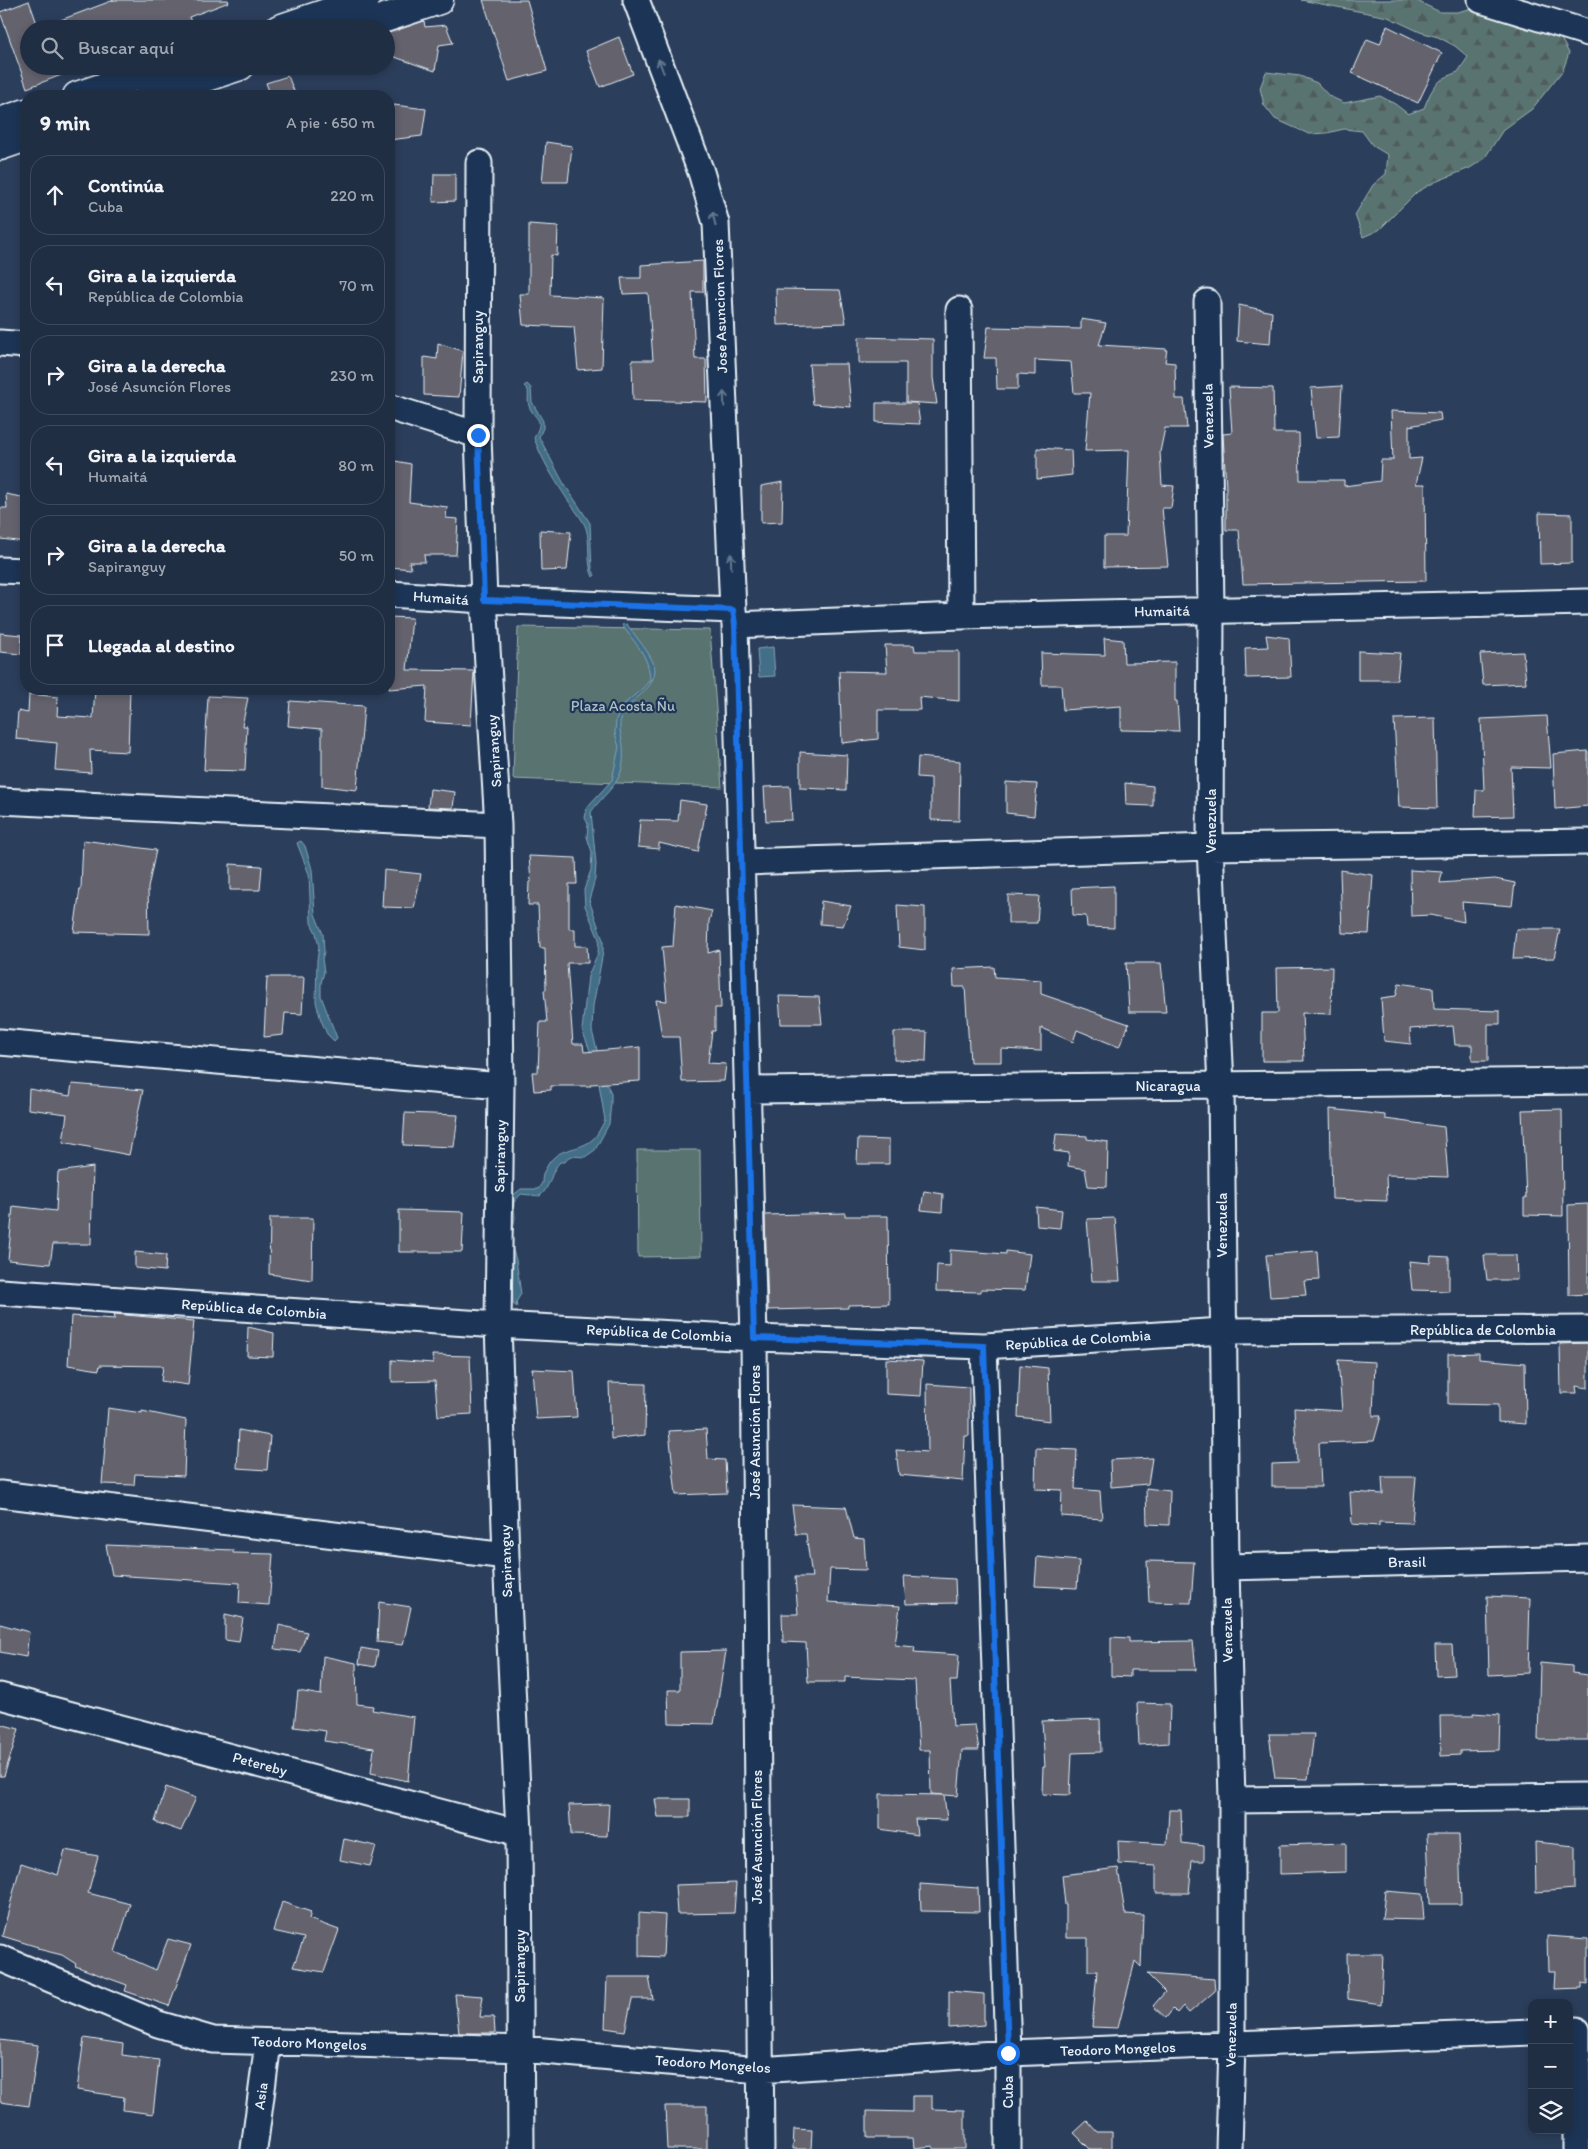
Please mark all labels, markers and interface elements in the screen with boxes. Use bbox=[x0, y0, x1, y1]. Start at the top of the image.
search box bbox=[20, 20, 395, 75]
icon: search bbox=[38, 34, 66, 62]
text: Buscar aquí bbox=[78, 36, 174, 59]
one-way arrow bbox=[656, 59, 665, 74]
text: 9 min bbox=[40, 110, 90, 135]
text: A pie · 650 m bbox=[286, 113, 375, 132]
text: Continúa bbox=[88, 174, 164, 197]
icon: ahead bbox=[41, 181, 69, 209]
text: 220 m bbox=[330, 186, 374, 205]
text: Cuba bbox=[88, 197, 123, 216]
one-way arrow bbox=[709, 212, 718, 228]
street label: Jose Asuncion Flores bbox=[709, 238, 731, 373]
text: Gira a la izquierda bbox=[88, 264, 236, 287]
icon: left bbox=[41, 271, 69, 299]
text: 70 m bbox=[339, 276, 374, 295]
text: República de Colombia bbox=[88, 287, 243, 306]
street label: Sapiranguy bbox=[469, 311, 487, 384]
text: Gira a la derecha bbox=[88, 354, 226, 377]
icon: right bbox=[41, 361, 69, 389]
text: 230 m bbox=[330, 366, 374, 385]
text: José Asunción Flores bbox=[88, 377, 231, 396]
street label: Venezuela bbox=[1198, 383, 1218, 449]
one-way arrow bbox=[719, 391, 728, 407]
route end bbox=[467, 424, 490, 447]
text: Gira a la izquierda bbox=[88, 444, 236, 467]
icon: left bbox=[41, 451, 69, 479]
text: 80 m bbox=[338, 456, 374, 475]
text: Humaitá bbox=[88, 467, 148, 486]
text: Gira a la derecha bbox=[88, 534, 226, 557]
icon: right bbox=[41, 541, 69, 569]
text: 50 m bbox=[339, 546, 374, 565]
one-way arrow bbox=[726, 553, 735, 569]
text: Sapiranguy bbox=[88, 557, 166, 576]
street label: Humaitá bbox=[412, 587, 470, 609]
street label: Humaitá bbox=[1134, 602, 1190, 620]
icon: arrive bbox=[41, 631, 69, 659]
text: Llegada al destino bbox=[88, 634, 235, 657]
park label: Plaza Acosta Ñu bbox=[571, 697, 675, 715]
street label: Sapiranguy bbox=[482, 714, 506, 788]
street label: Venezuela bbox=[1202, 788, 1220, 853]
street label: Nicaragua bbox=[1135, 1077, 1201, 1095]
street label: Sapiranguy bbox=[490, 1119, 510, 1193]
street label: Venezuela bbox=[1213, 1192, 1231, 1257]
street label: República de Colombia bbox=[181, 1295, 328, 1323]
street label: República de Colombia bbox=[586, 1320, 733, 1346]
street label: República de Colombia bbox=[1410, 1321, 1556, 1339]
street label: República de Colombia bbox=[1005, 1326, 1152, 1354]
street label: José Asunción Flores bbox=[746, 1365, 764, 1499]
street label: Sapiranguy bbox=[496, 1524, 516, 1598]
street label: Brasil bbox=[1388, 1553, 1427, 1571]
street label: Venezuela bbox=[1217, 1597, 1237, 1663]
street label: Petereby bbox=[231, 1748, 289, 1780]
street label: José Asunción Flores bbox=[748, 1770, 766, 1904]
street label: Sapiranguy bbox=[511, 1930, 529, 2003]
map controls bbox=[1528, 1999, 1573, 2134]
button: + bbox=[1528, 1999, 1573, 2044]
street label: Venezuela bbox=[1221, 2002, 1241, 2068]
street label: Teodoro Mongelos bbox=[251, 2032, 367, 2054]
street label: Teodoro Mongelos bbox=[1060, 2038, 1176, 2060]
route start bbox=[997, 2042, 1020, 2065]
button: − bbox=[1528, 2044, 1573, 2089]
street label: Teodoro Mongelos bbox=[655, 2051, 772, 2077]
street label: Cuba bbox=[999, 2075, 1017, 2109]
street label: Asia bbox=[250, 2081, 272, 2111]
button: layers bbox=[1528, 2089, 1573, 2134]

